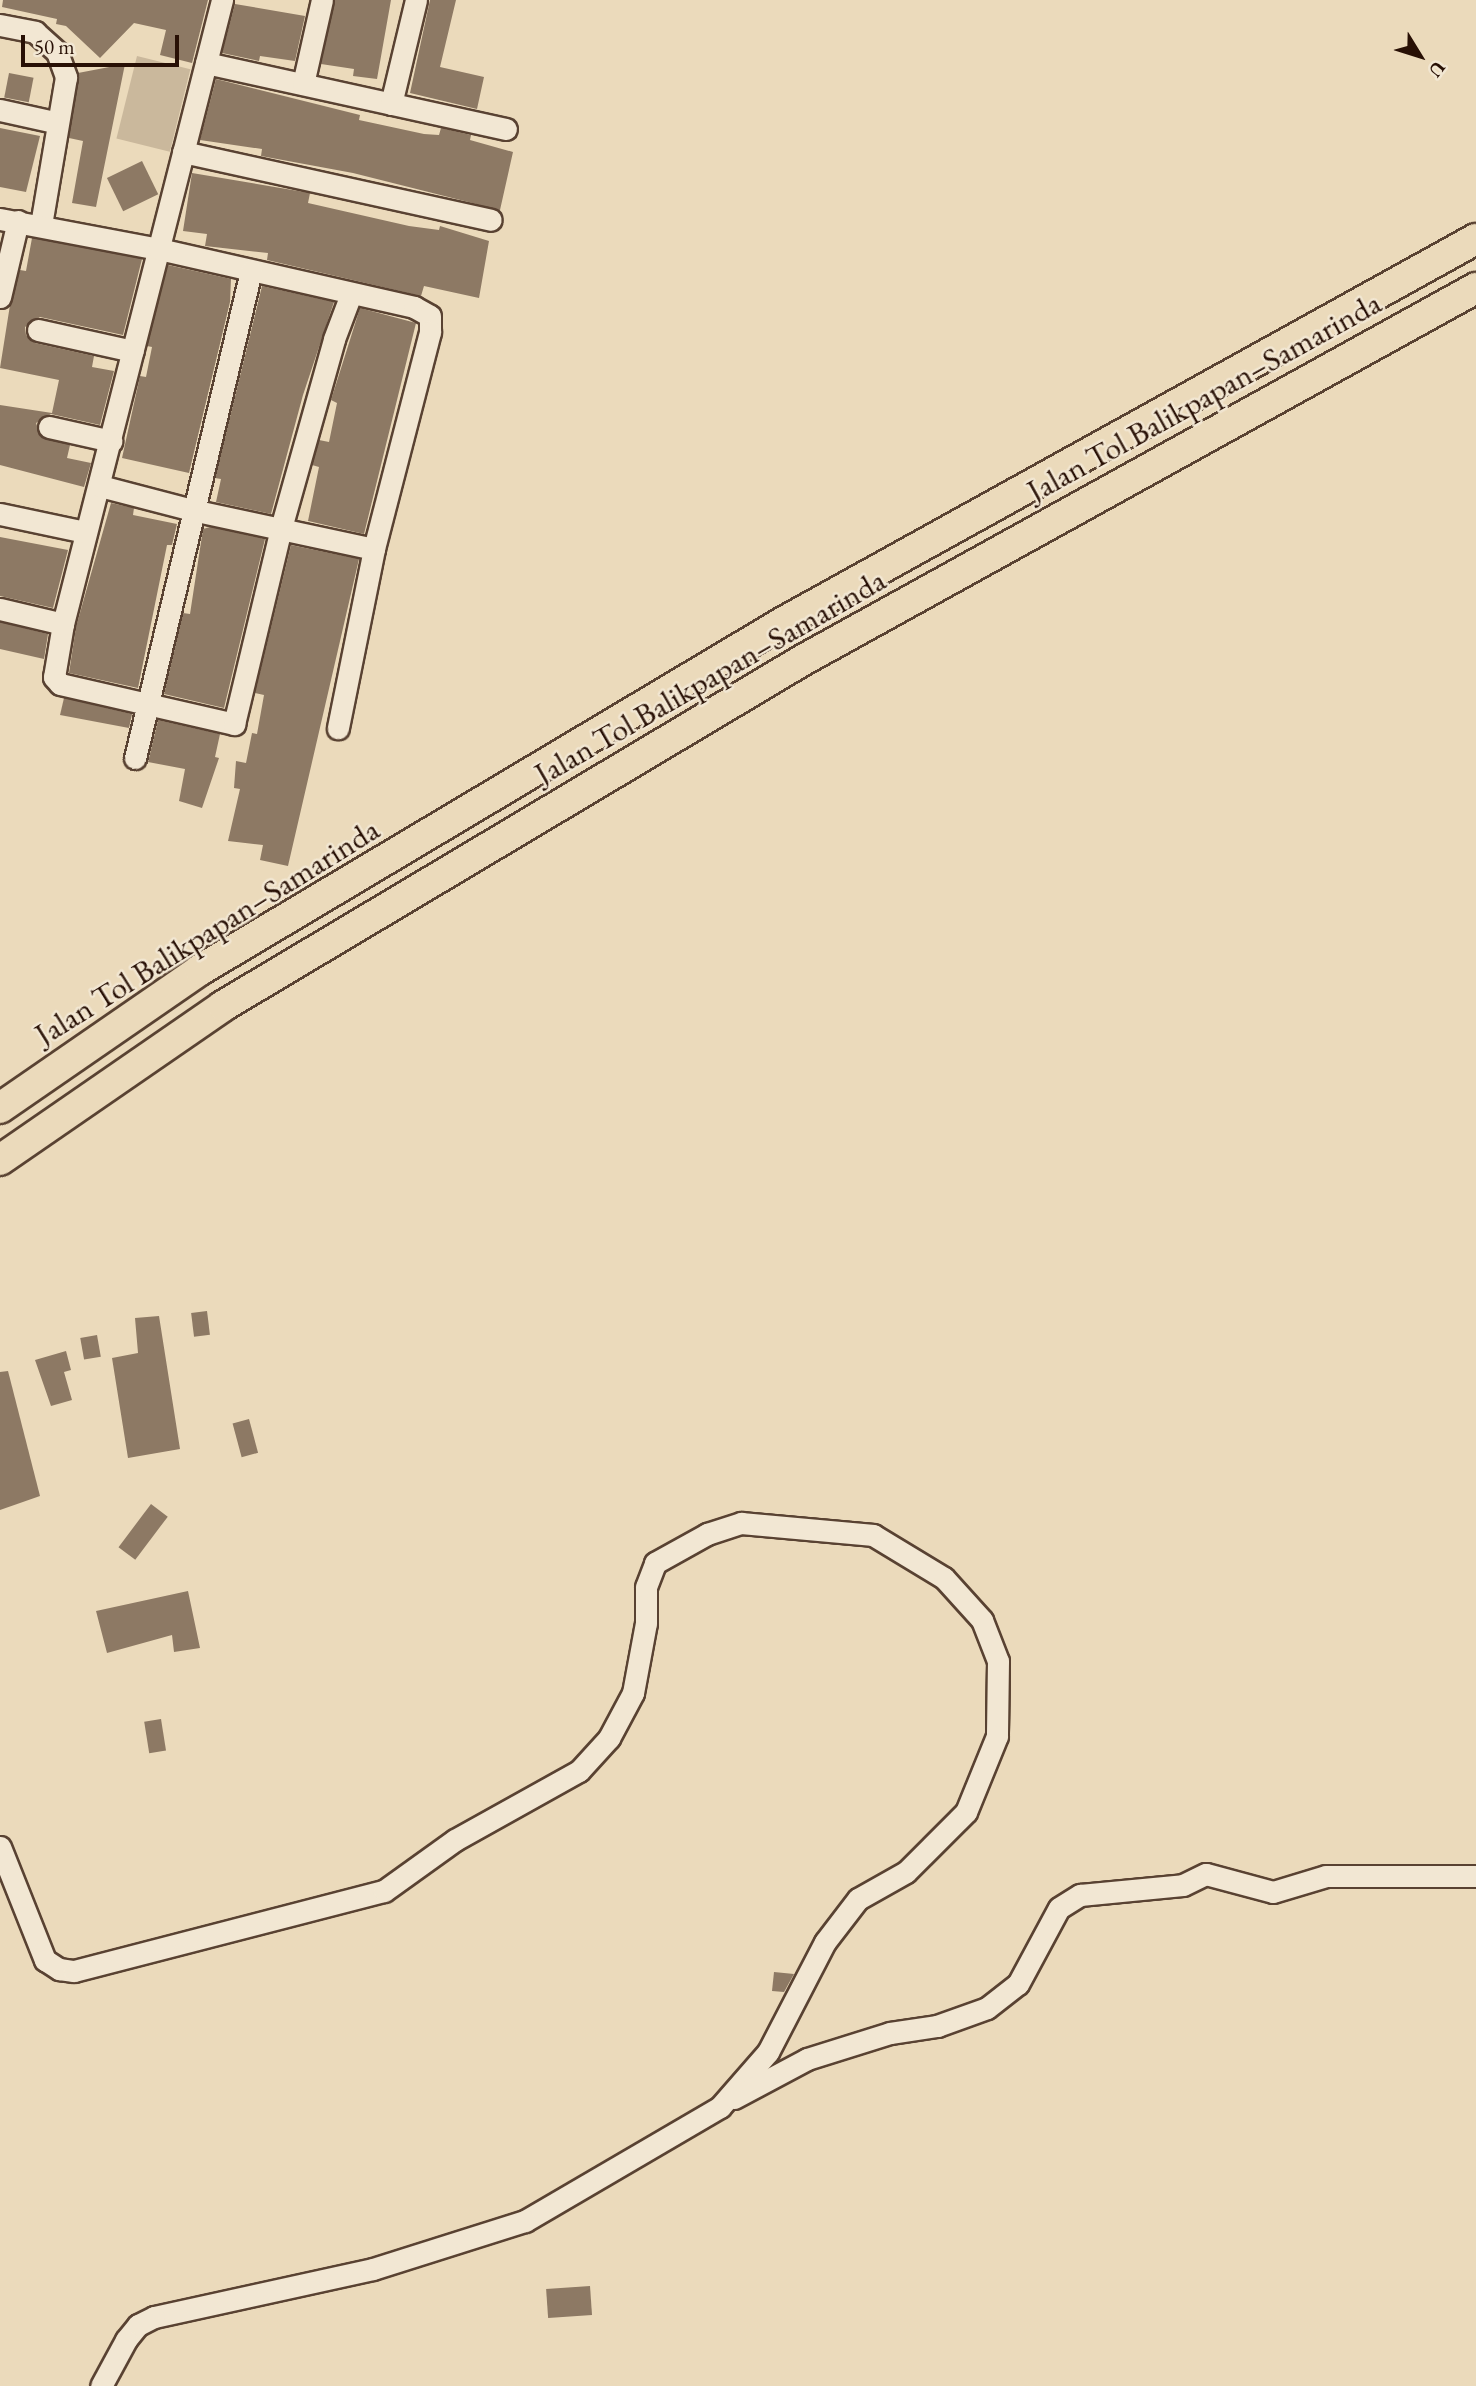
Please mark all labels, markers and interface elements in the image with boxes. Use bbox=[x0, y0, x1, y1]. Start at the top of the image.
scale bar bbox=[24, 21, 182, 65]
north arrow bbox=[1385, 21, 1455, 91]
text: 50 m bbox=[34, 33, 75, 60]
text: U bbox=[1423, 56, 1451, 83]
street label: Jalan Tol Balikpapan–Samarinda bbox=[1020, 284, 1388, 510]
street label: Jalan Tol Balikpapan–Samarinda bbox=[528, 561, 892, 793]
street label: Jalan Tol Balikpapan–Samarinda bbox=[28, 810, 386, 1054]

